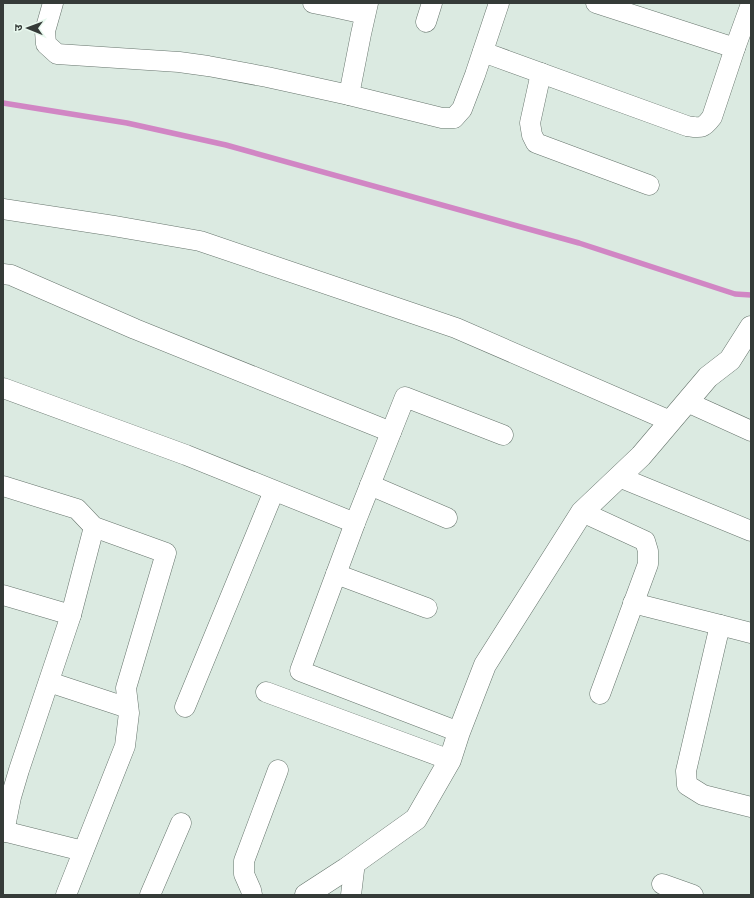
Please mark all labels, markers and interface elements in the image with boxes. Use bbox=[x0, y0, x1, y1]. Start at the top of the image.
north arrow bbox=[8, 8, 48, 48]
text: उ bbox=[12, 24, 24, 31]

